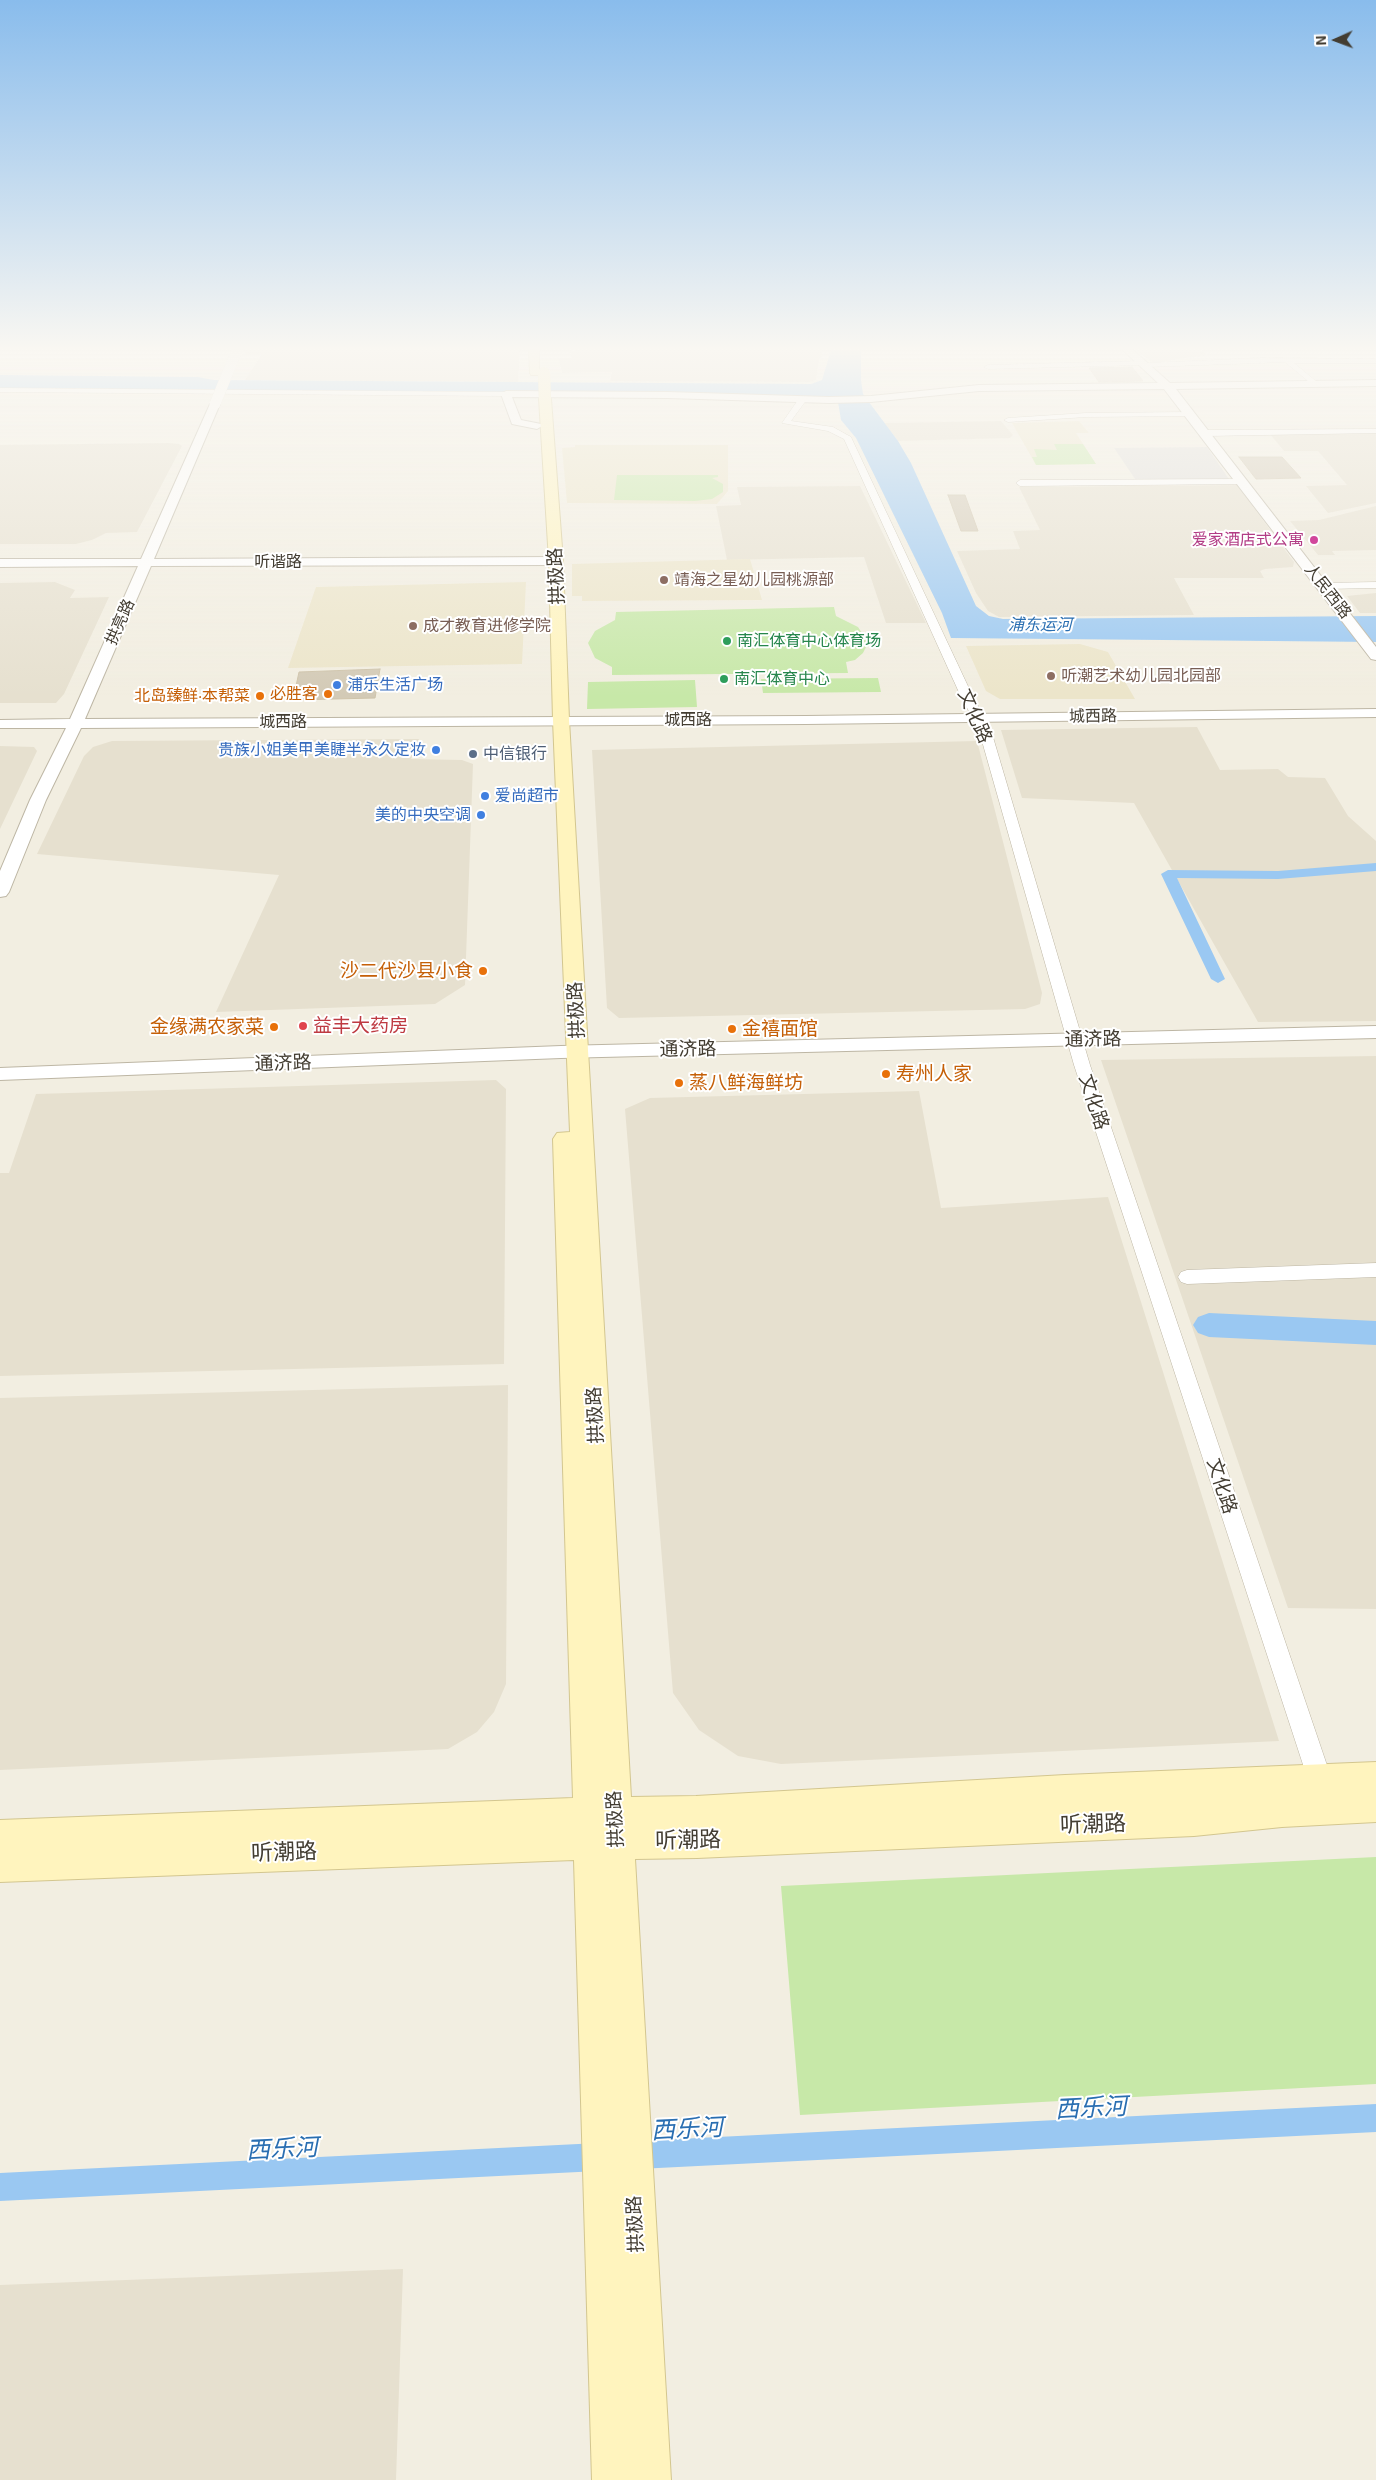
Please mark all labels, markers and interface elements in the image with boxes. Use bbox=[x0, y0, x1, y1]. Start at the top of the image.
north arrow bbox=[1311, 15, 1361, 65]
text: N bbox=[1312, 35, 1329, 46]
place label: 爱家酒店式公寓 bbox=[1192, 530, 1304, 550]
marker: 爱家酒店式公寓 bbox=[1308, 534, 1320, 546]
street label: 拱极路 bbox=[543, 547, 569, 605]
street label: 听谐路 bbox=[254, 552, 302, 572]
street label: 人民西路 bbox=[1301, 560, 1355, 622]
place label: 靖海之星幼儿园桃源部 bbox=[674, 570, 834, 590]
marker: 靖海之星幼儿园桃源部 bbox=[658, 574, 670, 586]
street label: 拱亮路 bbox=[101, 596, 139, 648]
water label: 浦东运河 bbox=[1008, 615, 1072, 635]
place label: 成才教育进修学院 bbox=[423, 616, 551, 636]
marker: 成才教育进修学院 bbox=[407, 620, 419, 632]
place label: 南汇体育中心体育场 bbox=[737, 631, 881, 651]
marker: 南汇体育中心体育场 bbox=[721, 635, 733, 647]
place label: 听潮艺术幼儿园北园部 bbox=[1061, 666, 1221, 686]
place label: 南汇体育中心 bbox=[734, 669, 830, 689]
marker: 听潮艺术幼儿园北园部 bbox=[1045, 670, 1057, 682]
marker: 南汇体育中心 bbox=[718, 673, 730, 685]
place label: 浦乐生活广场 bbox=[347, 675, 443, 695]
marker: 浦乐生活广场 bbox=[331, 679, 343, 691]
place label: 必胜客 bbox=[270, 684, 318, 704]
street label: 文化路 bbox=[953, 685, 997, 747]
place label: 北岛臻鲜·本帮菜 bbox=[134, 686, 250, 706]
marker: 必胜客 bbox=[322, 688, 334, 700]
marker: 北岛臻鲜·本帮菜 bbox=[254, 690, 266, 702]
street label: 城西路 bbox=[1069, 706, 1117, 726]
street label: 城西路 bbox=[664, 710, 712, 730]
street label: 城西路 bbox=[259, 712, 307, 732]
place label: 贵族小姐美甲美睫半永久定妆 bbox=[218, 740, 426, 760]
marker: 贵族小姐美甲美睫半永久定妆 bbox=[430, 744, 442, 756]
place label: 中信银行 bbox=[483, 744, 547, 764]
marker: 中信银行 bbox=[467, 748, 479, 760]
place label: 爱尚超市 bbox=[495, 786, 559, 806]
marker: 爱尚超市 bbox=[479, 790, 491, 802]
place label: 美的中央空调 bbox=[375, 805, 471, 825]
marker: 美的中央空调 bbox=[475, 809, 487, 821]
place label: 沙二代沙县小食 bbox=[340, 960, 473, 982]
marker: 沙二代沙县小食 bbox=[477, 965, 489, 977]
street label: 拱极路 bbox=[563, 981, 589, 1039]
place label: 益丰大药房 bbox=[313, 1015, 408, 1037]
place label: 金缘满农家菜 bbox=[150, 1016, 264, 1038]
place label: 金禧面馆 bbox=[742, 1018, 818, 1040]
marker: 益丰大药房 bbox=[297, 1020, 309, 1032]
marker: 金缘满农家菜 bbox=[268, 1021, 280, 1033]
marker: 金禧面馆 bbox=[726, 1023, 738, 1035]
street label: 通济路 bbox=[1064, 1027, 1122, 1051]
street label: 通济路 bbox=[659, 1037, 717, 1061]
street label: 通济路 bbox=[254, 1051, 312, 1075]
place label: 寿州人家 bbox=[896, 1063, 972, 1085]
marker: 寿州人家 bbox=[880, 1068, 892, 1080]
street label: 文化路 bbox=[1074, 1071, 1114, 1133]
place label: 蒸八鲜海鲜坊 bbox=[689, 1072, 803, 1094]
marker: 蒸八鲜海鲜坊 bbox=[673, 1077, 685, 1089]
street label: 拱极路 bbox=[582, 1386, 608, 1444]
street label: 文化路 bbox=[1202, 1455, 1242, 1517]
street label: 拱极路 bbox=[602, 1790, 628, 1848]
street label: 听潮路 bbox=[1060, 1810, 1126, 1838]
street label: 听潮路 bbox=[655, 1826, 721, 1854]
street label: 听潮路 bbox=[251, 1838, 317, 1866]
water label: 西乐河 bbox=[1054, 2092, 1128, 2124]
water label: 西乐河 bbox=[650, 2113, 724, 2145]
water label: 西乐河 bbox=[245, 2133, 319, 2165]
street label: 拱极路 bbox=[622, 2195, 648, 2253]

